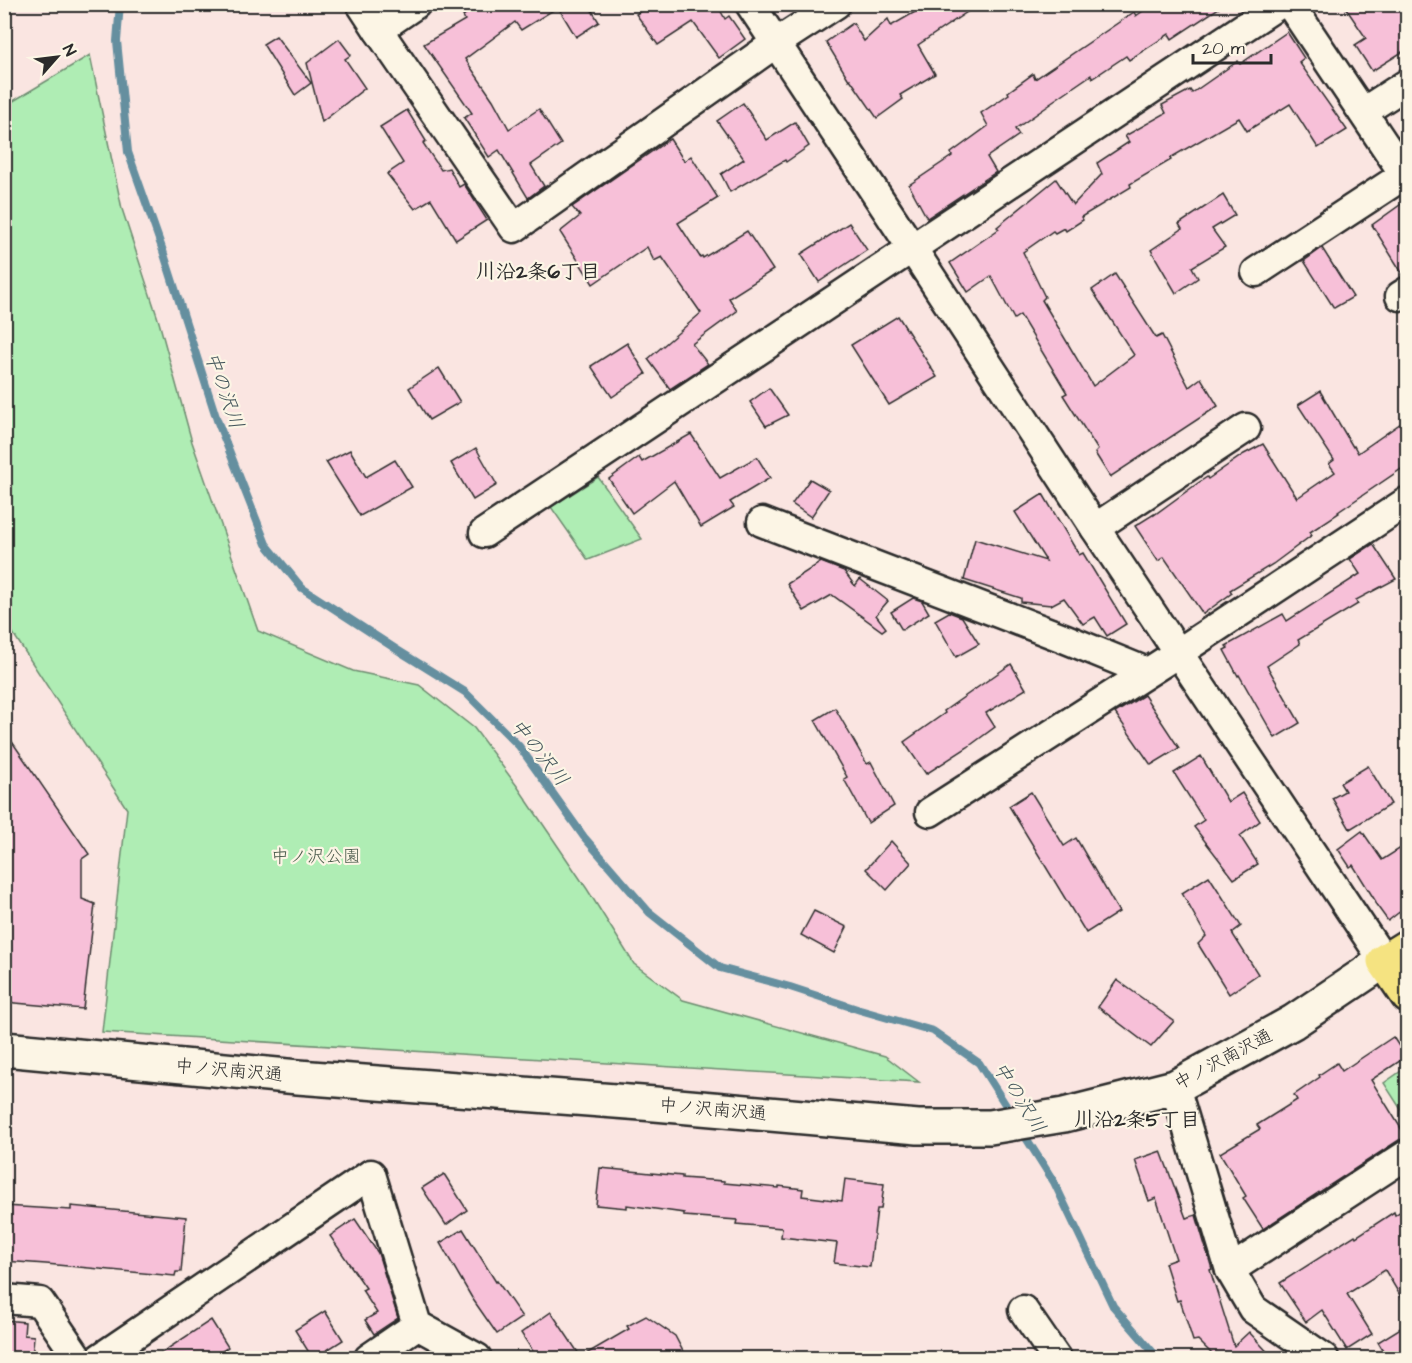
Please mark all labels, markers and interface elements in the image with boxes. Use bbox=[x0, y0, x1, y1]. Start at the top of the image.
north arrow bbox=[27, 27, 87, 87]
scale bar bbox=[1193, 27, 1271, 65]
text: 20 m bbox=[1202, 36, 1245, 61]
text: N bbox=[57, 41, 81, 60]
district label: 川沿2条6丁目 bbox=[476, 258, 600, 286]
water label: 中の沢川 bbox=[198, 348, 250, 433]
water label: 中の沢川 bbox=[503, 713, 575, 793]
park label: 中ノ沢公園 bbox=[271, 844, 361, 869]
street label: 中ノ沢南沢通 bbox=[1170, 1023, 1277, 1096]
street label: 中ノ沢南沢通 bbox=[174, 1053, 284, 1088]
water label: 中の沢川 bbox=[986, 1056, 1052, 1139]
street label: 中ノ沢南沢通 bbox=[658, 1092, 768, 1127]
district label: 川沿2条5丁目 bbox=[1074, 1106, 1200, 1134]

